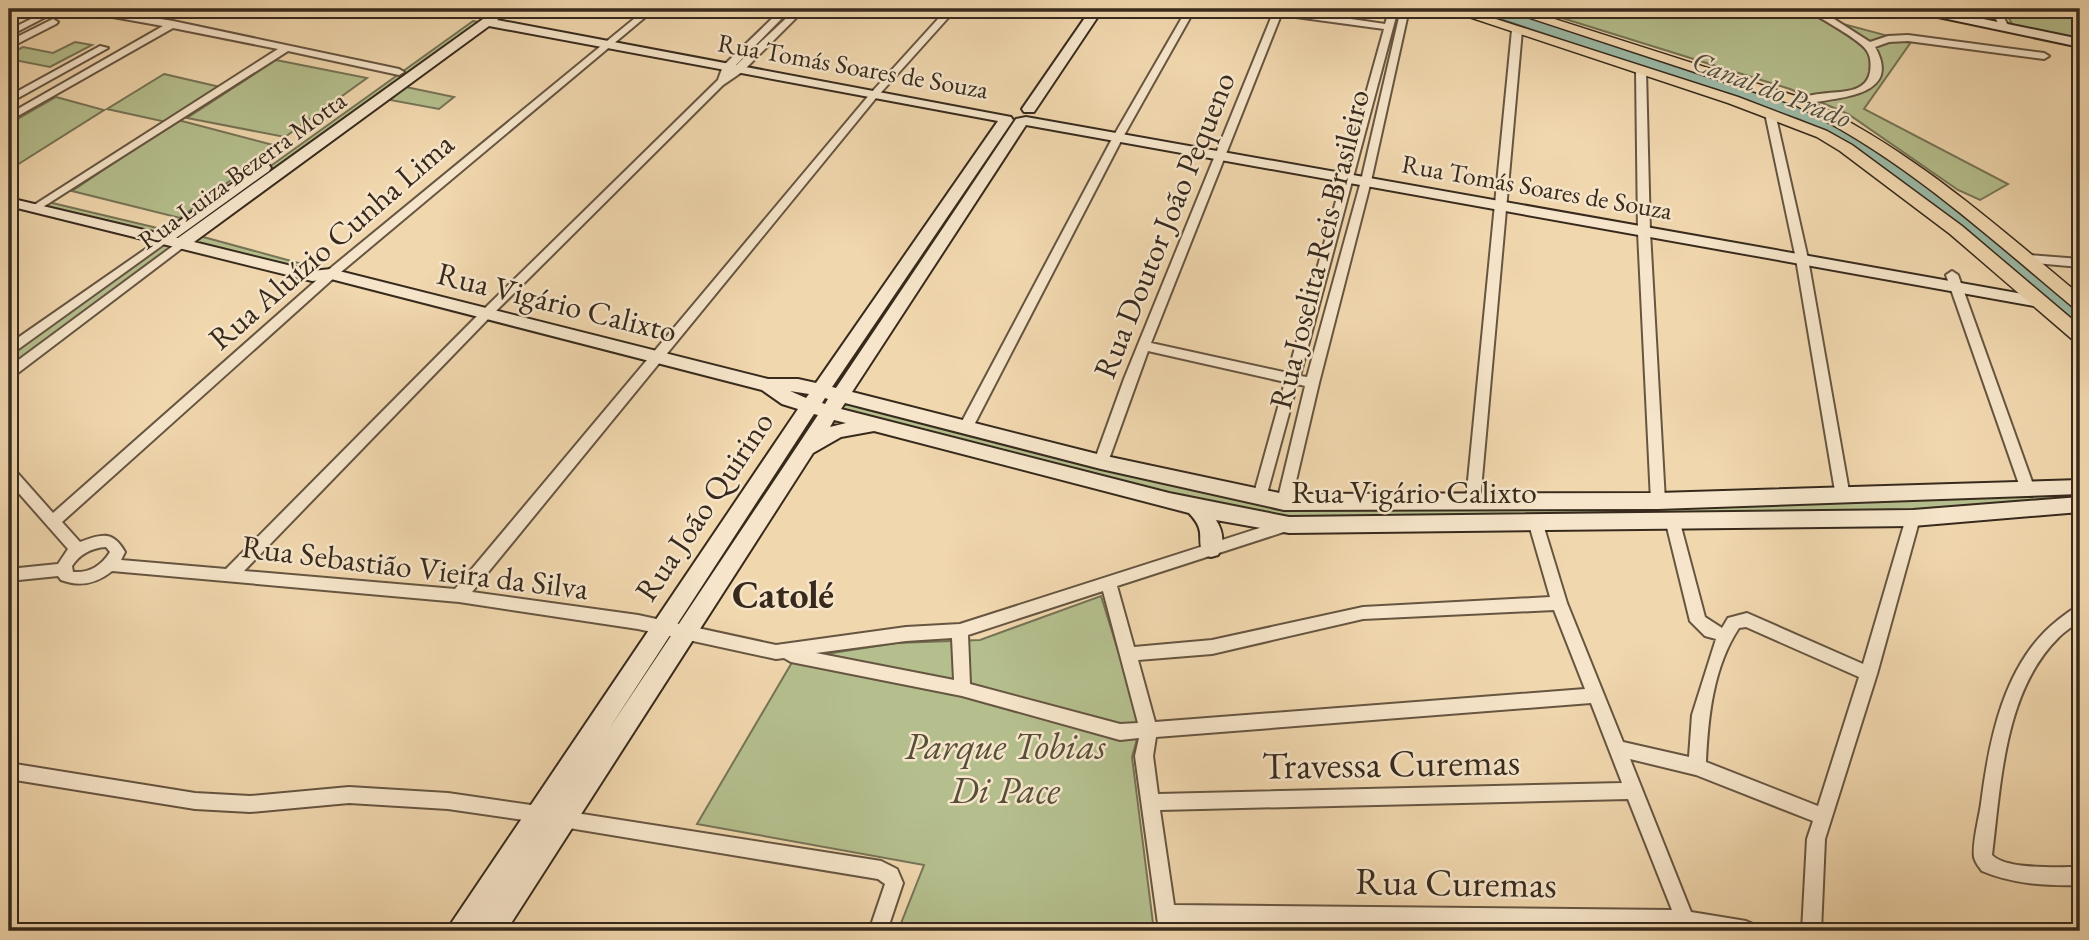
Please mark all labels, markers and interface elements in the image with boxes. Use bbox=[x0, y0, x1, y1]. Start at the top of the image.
street label: Rua Tomás Soares de Souza bbox=[715, 25, 992, 107]
water label: Canal do Prado bbox=[1687, 42, 1857, 136]
street label: Rua Doutor João Pequeno bbox=[1083, 66, 1245, 384]
street label: Rua Luiza Bezerra Motta bbox=[131, 83, 353, 257]
street label: Rua Joselita Reis Brasileiro bbox=[1259, 85, 1379, 413]
street label: Rua Aluízio Cunha Lima bbox=[200, 123, 463, 359]
street label: Rua Tomás Soares de Souza bbox=[1399, 146, 1676, 228]
street label: Rua Vigário Calixto bbox=[433, 252, 681, 352]
street label: Rua João Quirino bbox=[625, 403, 783, 609]
street label: Rua Vigário Calixto bbox=[1291, 471, 1537, 513]
street label: Rua Sebastião Vieira da Silva bbox=[239, 525, 591, 609]
district label: Catolé bbox=[732, 570, 834, 619]
park label: Parque Tobias Di Pace bbox=[904, 721, 1106, 814]
street label: Travessa Curemas bbox=[1262, 736, 1520, 790]
street label: Rua Curemas bbox=[1355, 856, 1557, 908]

